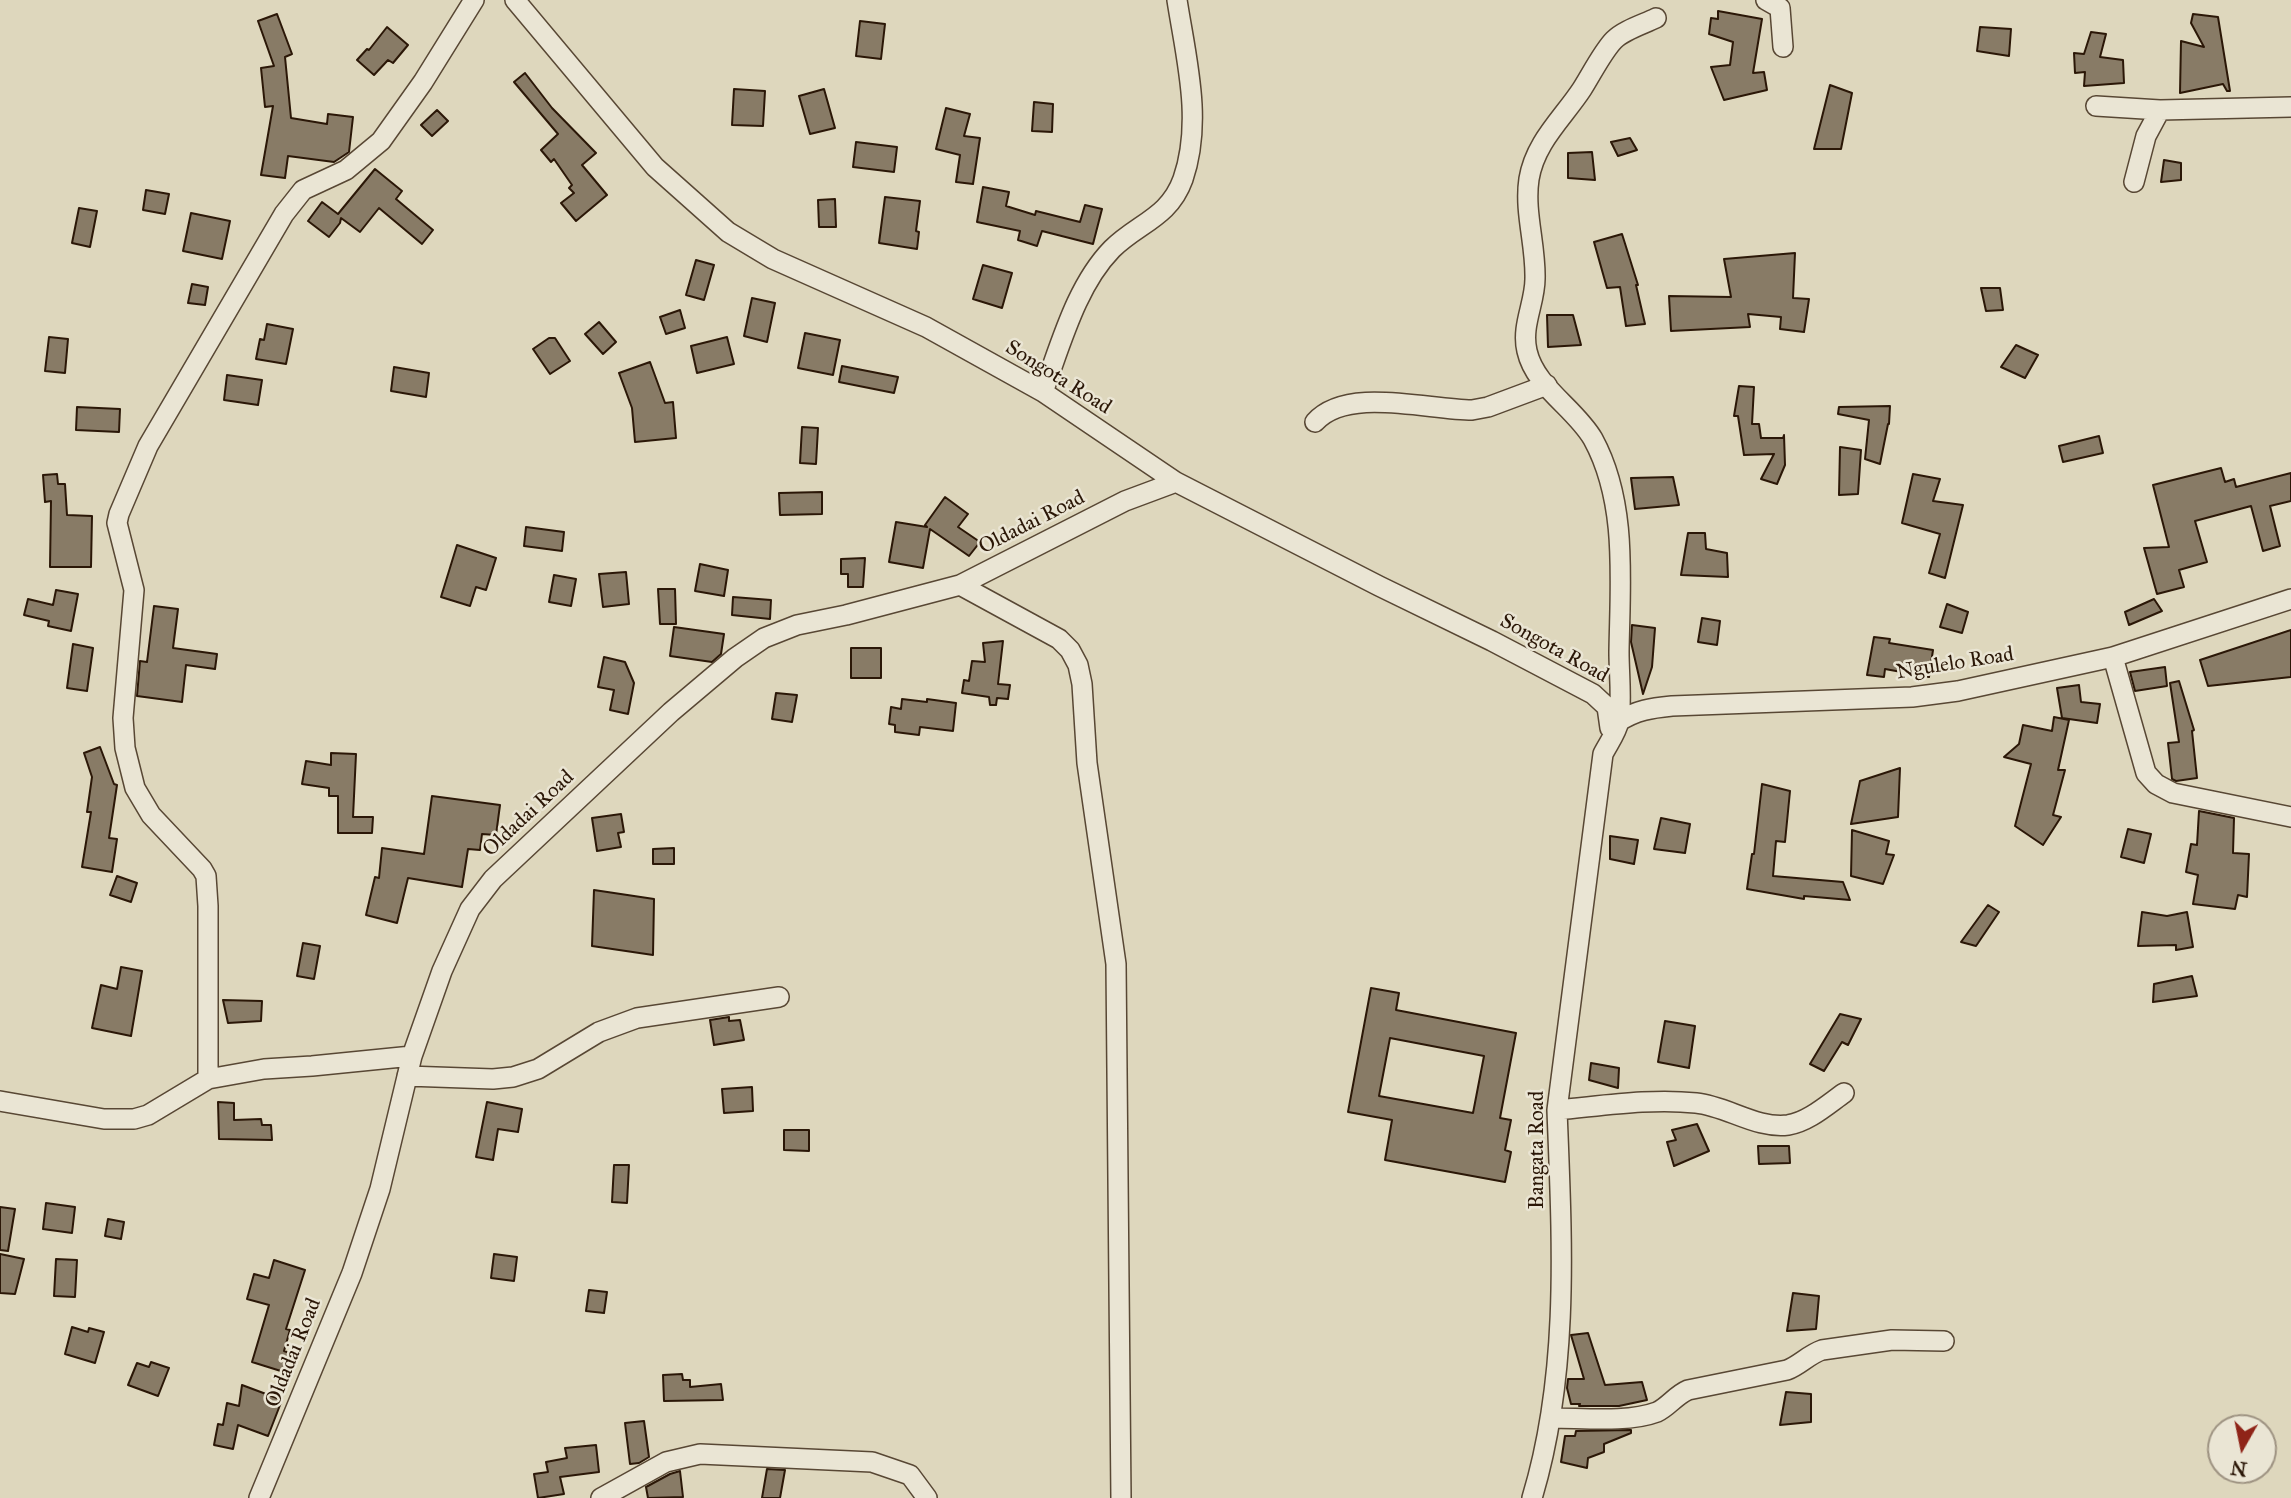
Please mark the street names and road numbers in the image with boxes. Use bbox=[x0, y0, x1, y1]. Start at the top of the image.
street label: Songota Road bbox=[1000, 335, 1116, 421]
street label: Oldadai Road bbox=[975, 486, 1089, 560]
street label: Songota Road bbox=[1495, 609, 1613, 689]
street label: Ngulelo Road bbox=[1894, 642, 2016, 686]
street label: Oldadai Road bbox=[478, 765, 580, 863]
street label: Bangata Road bbox=[1525, 1091, 1551, 1209]
street label: Oldadai Road bbox=[261, 1295, 327, 1411]

